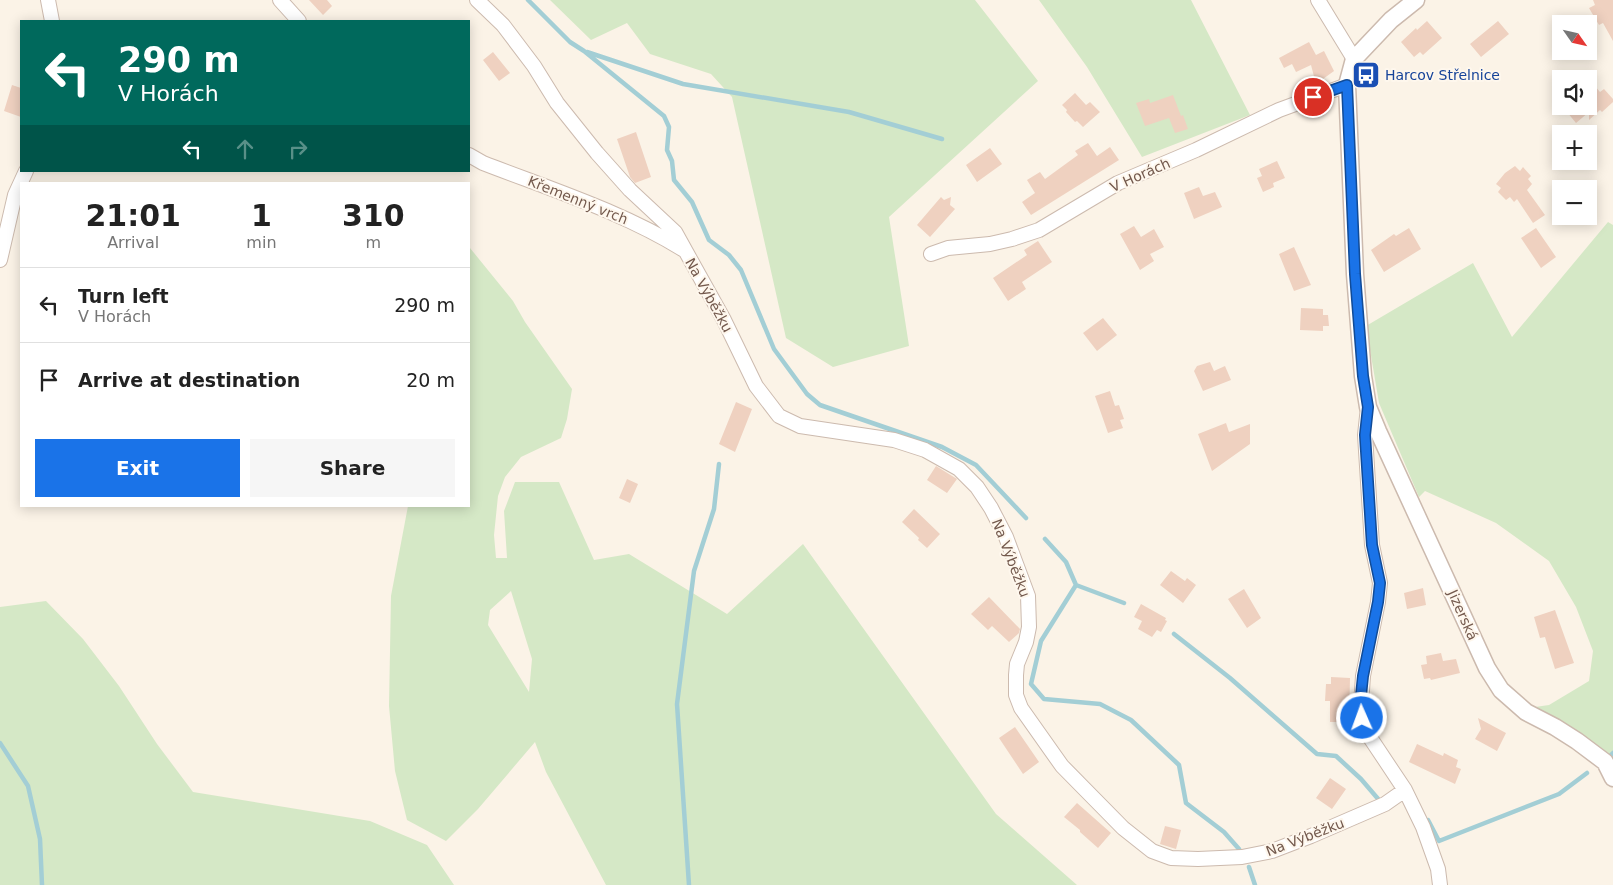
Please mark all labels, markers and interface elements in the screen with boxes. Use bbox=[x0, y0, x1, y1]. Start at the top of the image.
north arrow bbox=[1552, 15, 1598, 60]
map controls bbox=[1552, 15, 1597, 225]
icon: left bbox=[35, 40, 100, 105]
text: 290 m bbox=[118, 40, 240, 80]
bus stop icon: Harcov Střelnice bbox=[1351, 60, 1381, 90]
place label: Harcov Střelnice bbox=[1385, 67, 1500, 83]
button: sound bbox=[1552, 70, 1597, 115]
pin bbox=[1292, 76, 1334, 118]
text: V Horách bbox=[118, 81, 219, 106]
icon: arrive bbox=[1299, 83, 1327, 111]
button: + bbox=[1552, 125, 1597, 170]
icon: left bbox=[178, 135, 206, 163]
icon: ahead bbox=[231, 135, 259, 163]
icon: right bbox=[284, 135, 312, 163]
street label: V Horách bbox=[1107, 155, 1173, 195]
street label: Křemenný vrch bbox=[526, 173, 630, 227]
button: − bbox=[1552, 180, 1597, 225]
text: 21:01 bbox=[85, 198, 181, 233]
text: 1 bbox=[251, 198, 272, 233]
text: 310 bbox=[342, 198, 405, 233]
text: Arrival bbox=[107, 233, 159, 252]
text: min bbox=[246, 233, 277, 252]
text: m bbox=[365, 233, 381, 252]
street label: Na Výběžku bbox=[682, 255, 736, 335]
text: Turn left bbox=[78, 285, 169, 307]
icon: left bbox=[35, 291, 63, 319]
text: 290 m bbox=[394, 294, 455, 316]
text: V Horách bbox=[78, 307, 151, 326]
icon: arrive bbox=[35, 366, 63, 394]
text: Arrive at destination bbox=[78, 369, 300, 391]
text: 20 m bbox=[406, 369, 455, 391]
button: Exit bbox=[35, 439, 240, 497]
button: Share bbox=[250, 439, 455, 497]
street label: Na Výběžku bbox=[989, 517, 1033, 599]
street label: Jizerská bbox=[1444, 586, 1481, 643]
position arrow bbox=[1335, 691, 1387, 743]
street label: Na Výběžku bbox=[1264, 815, 1346, 859]

